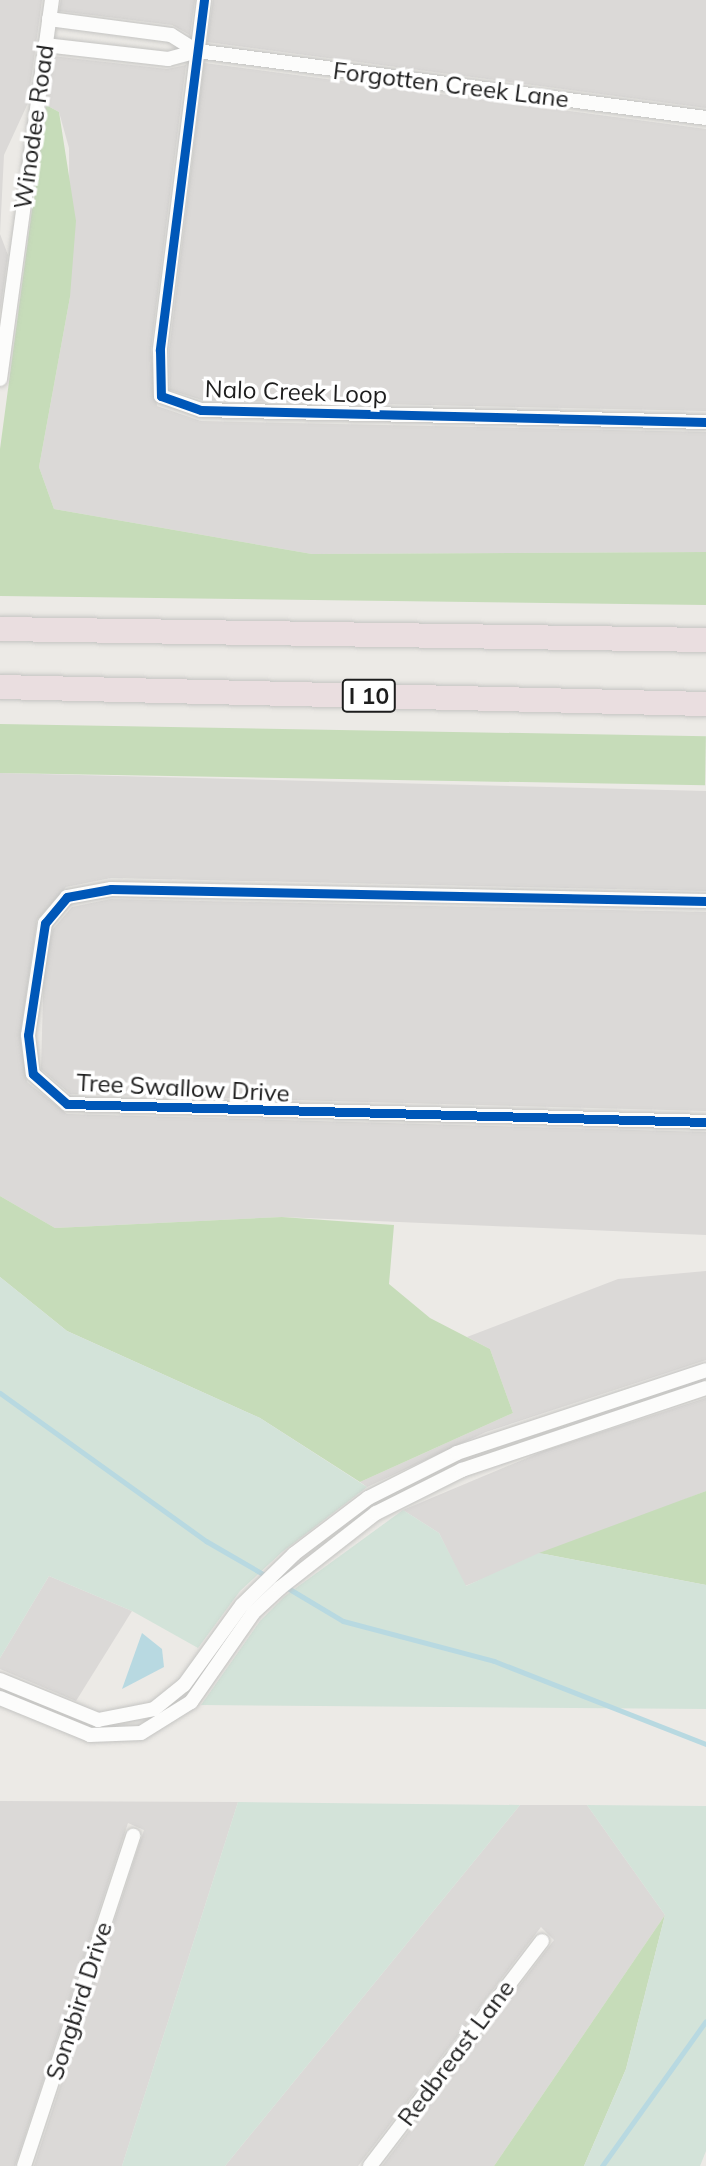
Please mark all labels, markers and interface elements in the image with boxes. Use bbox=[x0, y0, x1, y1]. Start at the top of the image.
street label: Winodee Road bbox=[8, 43, 60, 211]
street label: Forgotten Creek Lane bbox=[331, 56, 571, 114]
street label: Nalo Creek Loop bbox=[204, 374, 388, 410]
road number: I 10 bbox=[341, 676, 397, 716]
street label: Tree Swallow Drive bbox=[76, 1068, 290, 1108]
street label: Songbird Drive bbox=[40, 1918, 118, 2084]
street label: Redbreast Lane bbox=[392, 1974, 520, 2132]

